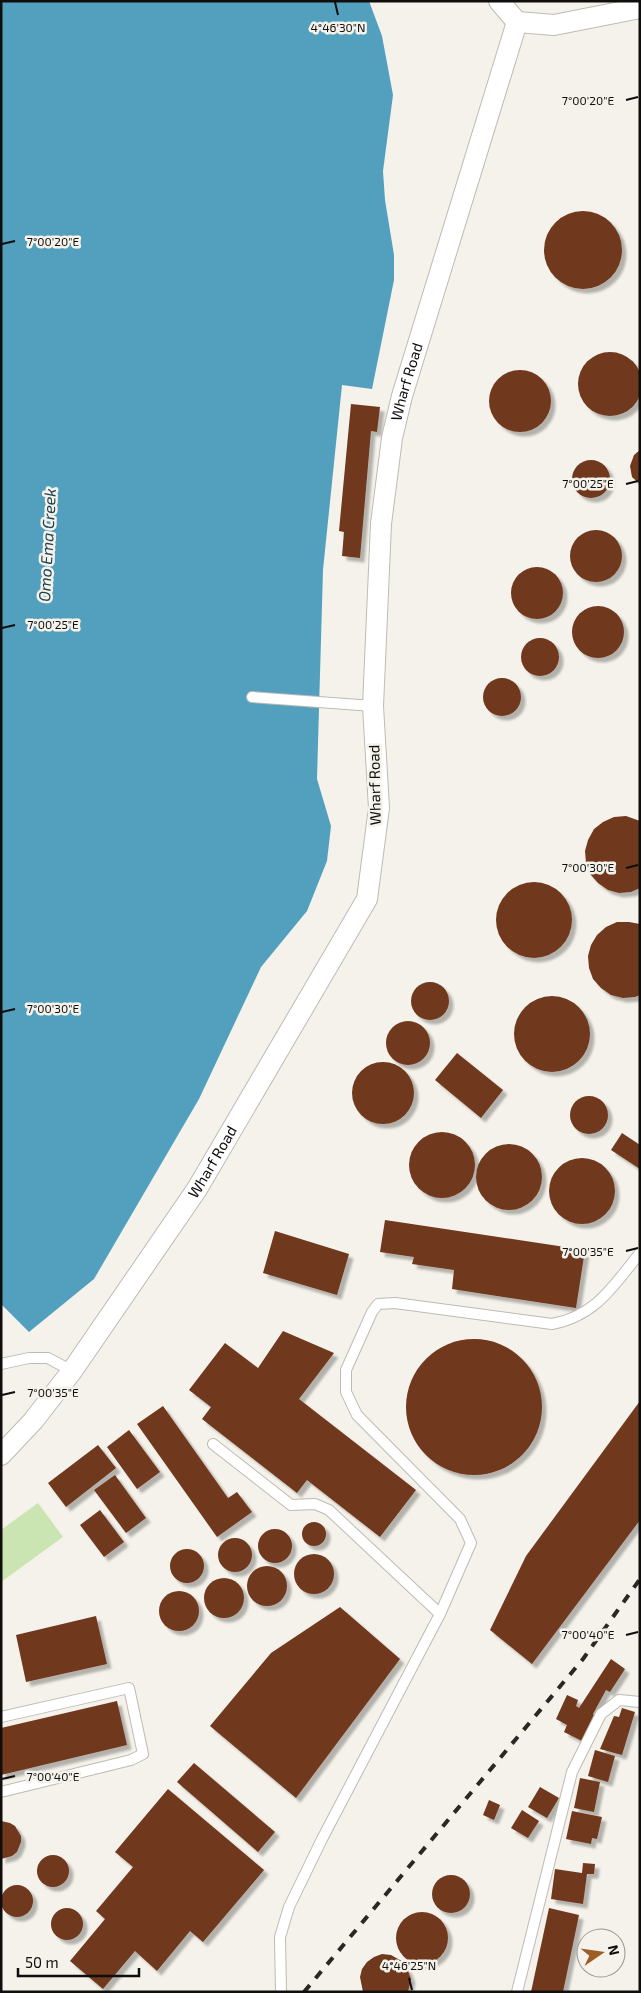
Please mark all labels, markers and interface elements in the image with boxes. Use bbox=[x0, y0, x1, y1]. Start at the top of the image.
text: 4°46'30"N bbox=[310, 20, 366, 34]
text: 7°00'20"E bbox=[562, 93, 614, 107]
text: 7°00'20"E bbox=[27, 234, 79, 248]
street label: Wharf Road bbox=[386, 340, 426, 423]
text: 7°00'25"E bbox=[562, 476, 614, 490]
water label: Omo Ema Creek bbox=[34, 488, 59, 602]
text: 7°00'25"E bbox=[27, 617, 79, 631]
street label: Wharf Road bbox=[364, 745, 384, 825]
text: 7°00'30"E bbox=[562, 860, 614, 874]
text: 7°00'30"E bbox=[27, 1001, 79, 1015]
street label: Wharf Road bbox=[184, 1122, 240, 1201]
text: 7°00'35"E bbox=[562, 1244, 614, 1258]
text: 7°00'35"E bbox=[27, 1385, 79, 1399]
text: 7°00'40"E bbox=[562, 1627, 615, 1641]
text: 7°00'40"E bbox=[27, 1769, 80, 1783]
north arrow bbox=[576, 1928, 626, 1978]
text: N bbox=[605, 1943, 624, 1957]
scale bar bbox=[18, 1946, 139, 1978]
text: 50 m bbox=[25, 1953, 59, 1971]
text: 4°46'25"N bbox=[382, 1958, 436, 1972]

